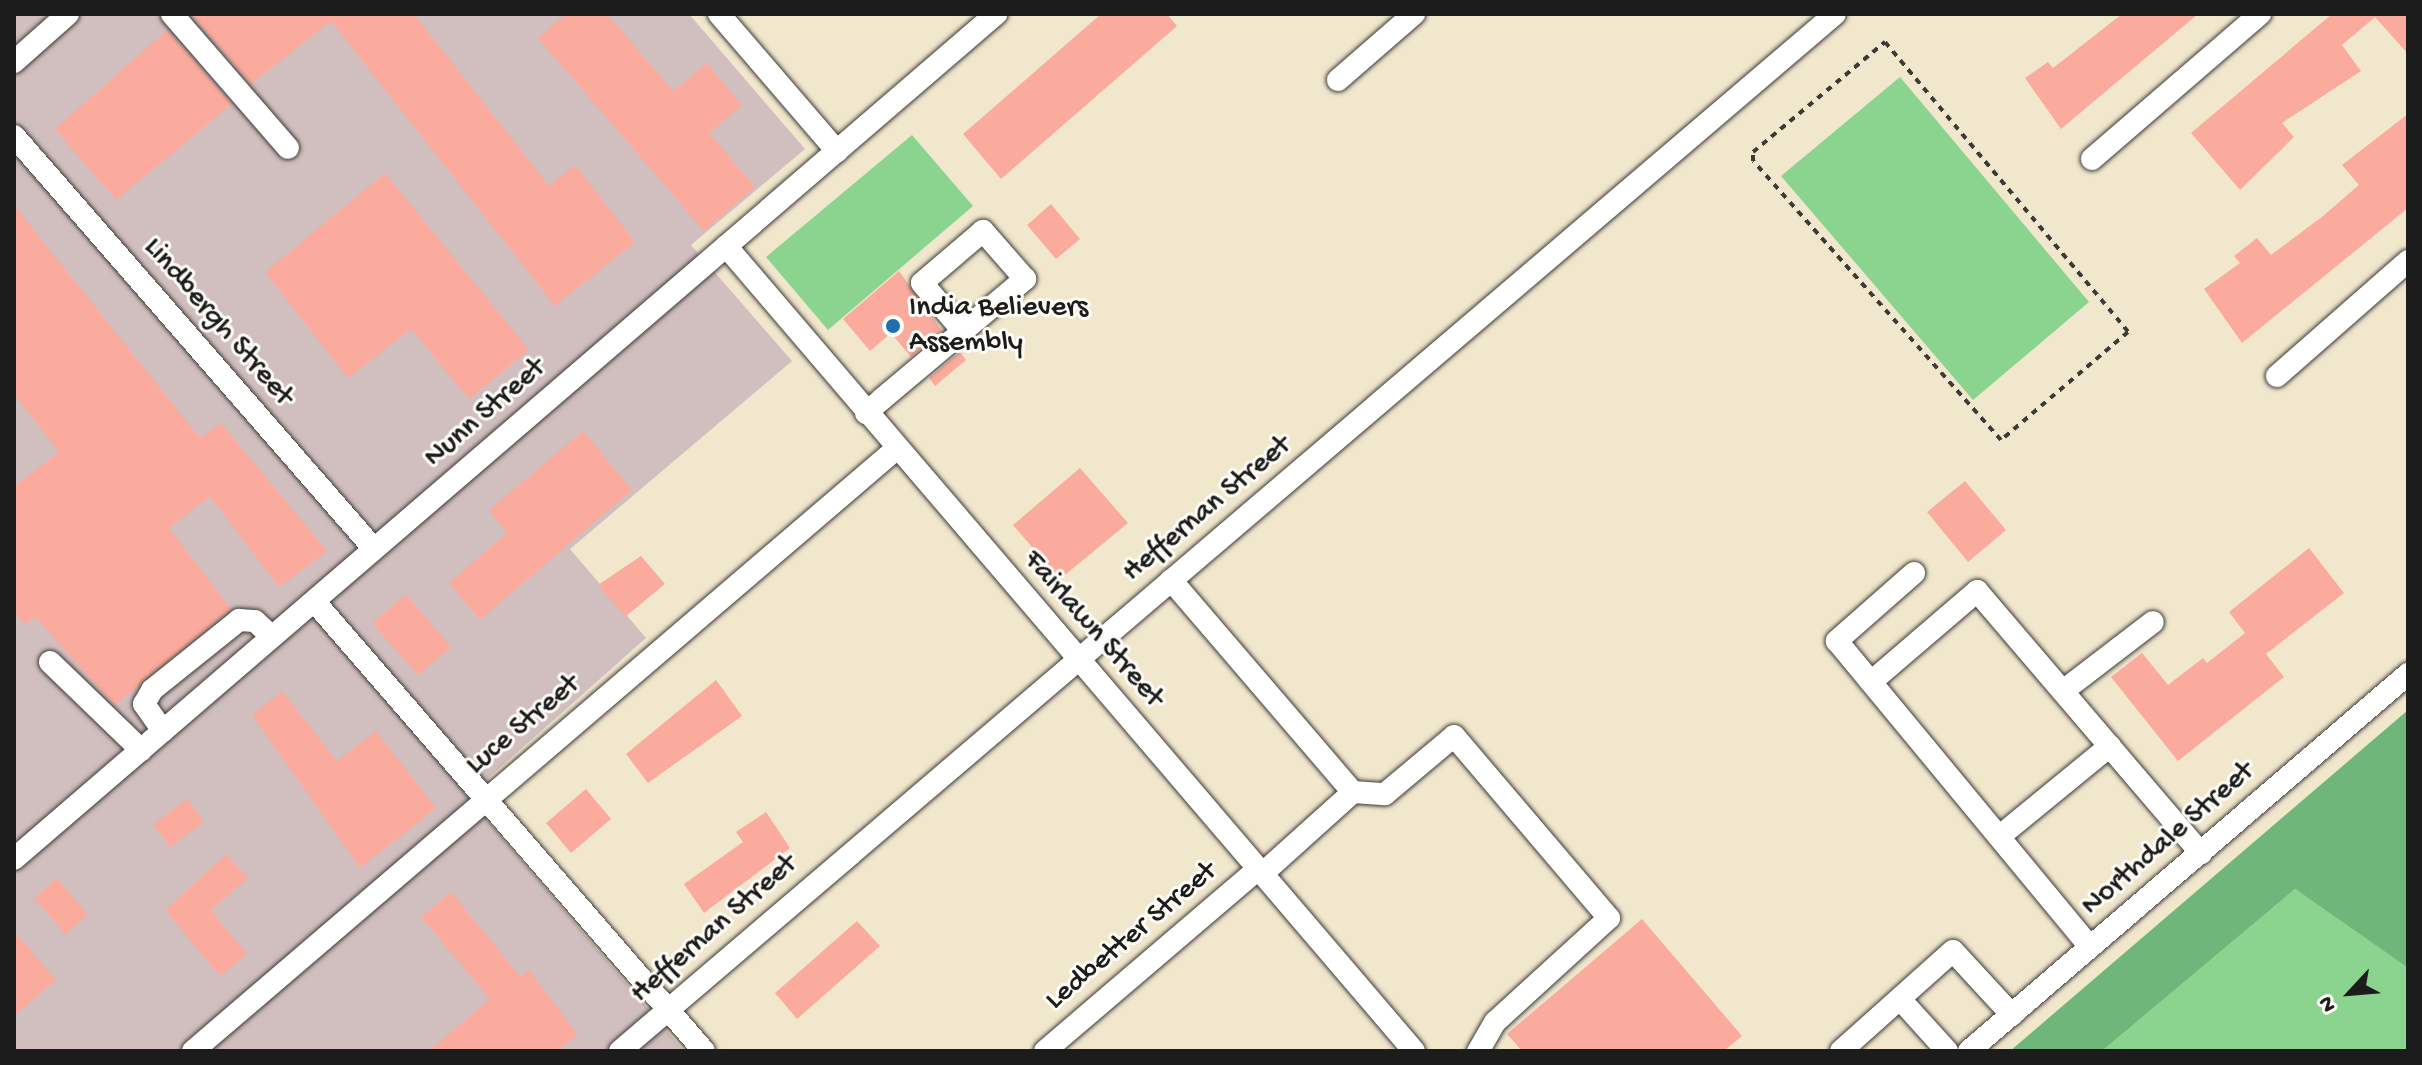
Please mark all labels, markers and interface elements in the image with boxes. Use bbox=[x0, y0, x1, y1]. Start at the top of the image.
street label: Lindbergh Street bbox=[134, 231, 300, 415]
place label: India Believers Assembly bbox=[909, 291, 1088, 362]
marker: India Believers Assembly bbox=[884, 317, 902, 335]
street label: Nunn Street bbox=[418, 351, 554, 477]
street label: Heffernan Street bbox=[1116, 429, 1300, 591]
street label: Fairlawn Street bbox=[1014, 544, 1170, 716]
street label: Luce Street bbox=[460, 668, 588, 784]
street label: Northdale Street bbox=[2075, 755, 2263, 925]
street label: Heffernan Street bbox=[624, 848, 806, 1012]
street label: Ledbetter Street bbox=[1039, 855, 1225, 1019]
north arrow bbox=[2310, 953, 2390, 1033]
text: N bbox=[2314, 991, 2343, 1016]

